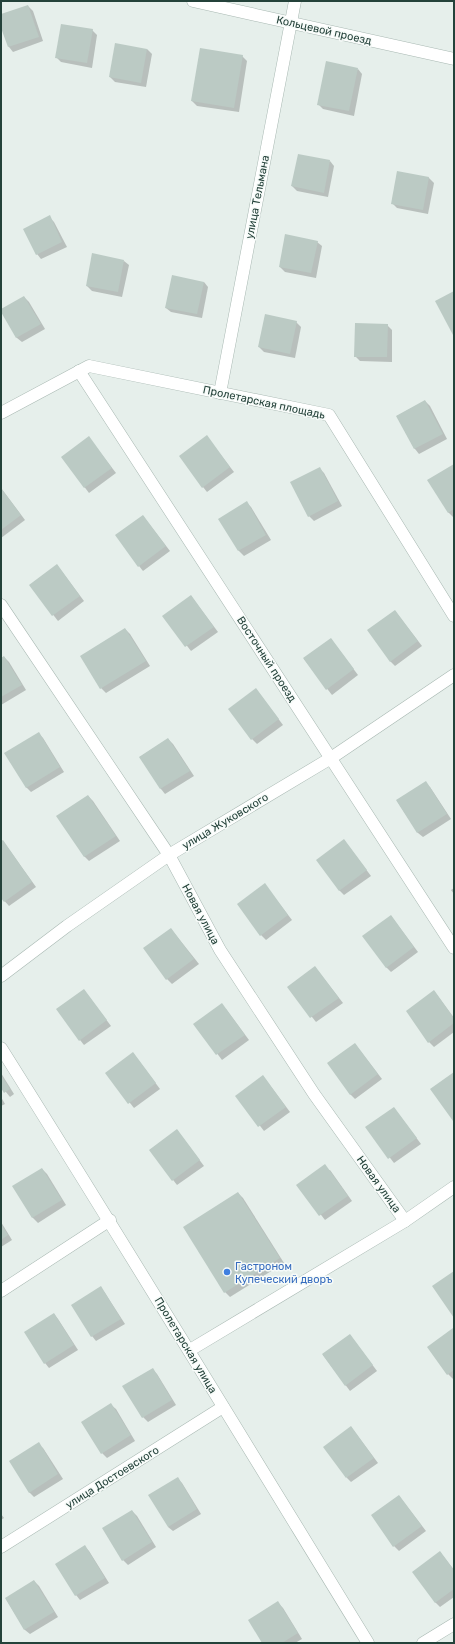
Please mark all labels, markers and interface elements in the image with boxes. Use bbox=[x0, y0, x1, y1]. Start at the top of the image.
street label: Кольцевой проезд bbox=[275, 13, 373, 48]
street label: улица Тельмана bbox=[243, 154, 272, 240]
street label: Пролетарская площадь bbox=[202, 383, 327, 422]
street label: Восточный проезд bbox=[234, 614, 299, 705]
street label: улица Жуковского bbox=[180, 791, 271, 852]
street label: Новая улица bbox=[179, 882, 222, 947]
street label: Новая улица bbox=[354, 1153, 403, 1215]
place label: Гастроном Купеческий дворъ bbox=[235, 1260, 333, 1286]
marker: Гастроном Купеческий дворъ bbox=[222, 1267, 232, 1277]
street label: Пролетарская улица bbox=[152, 1295, 219, 1396]
street label: улица Достоевского bbox=[63, 1443, 161, 1511]

